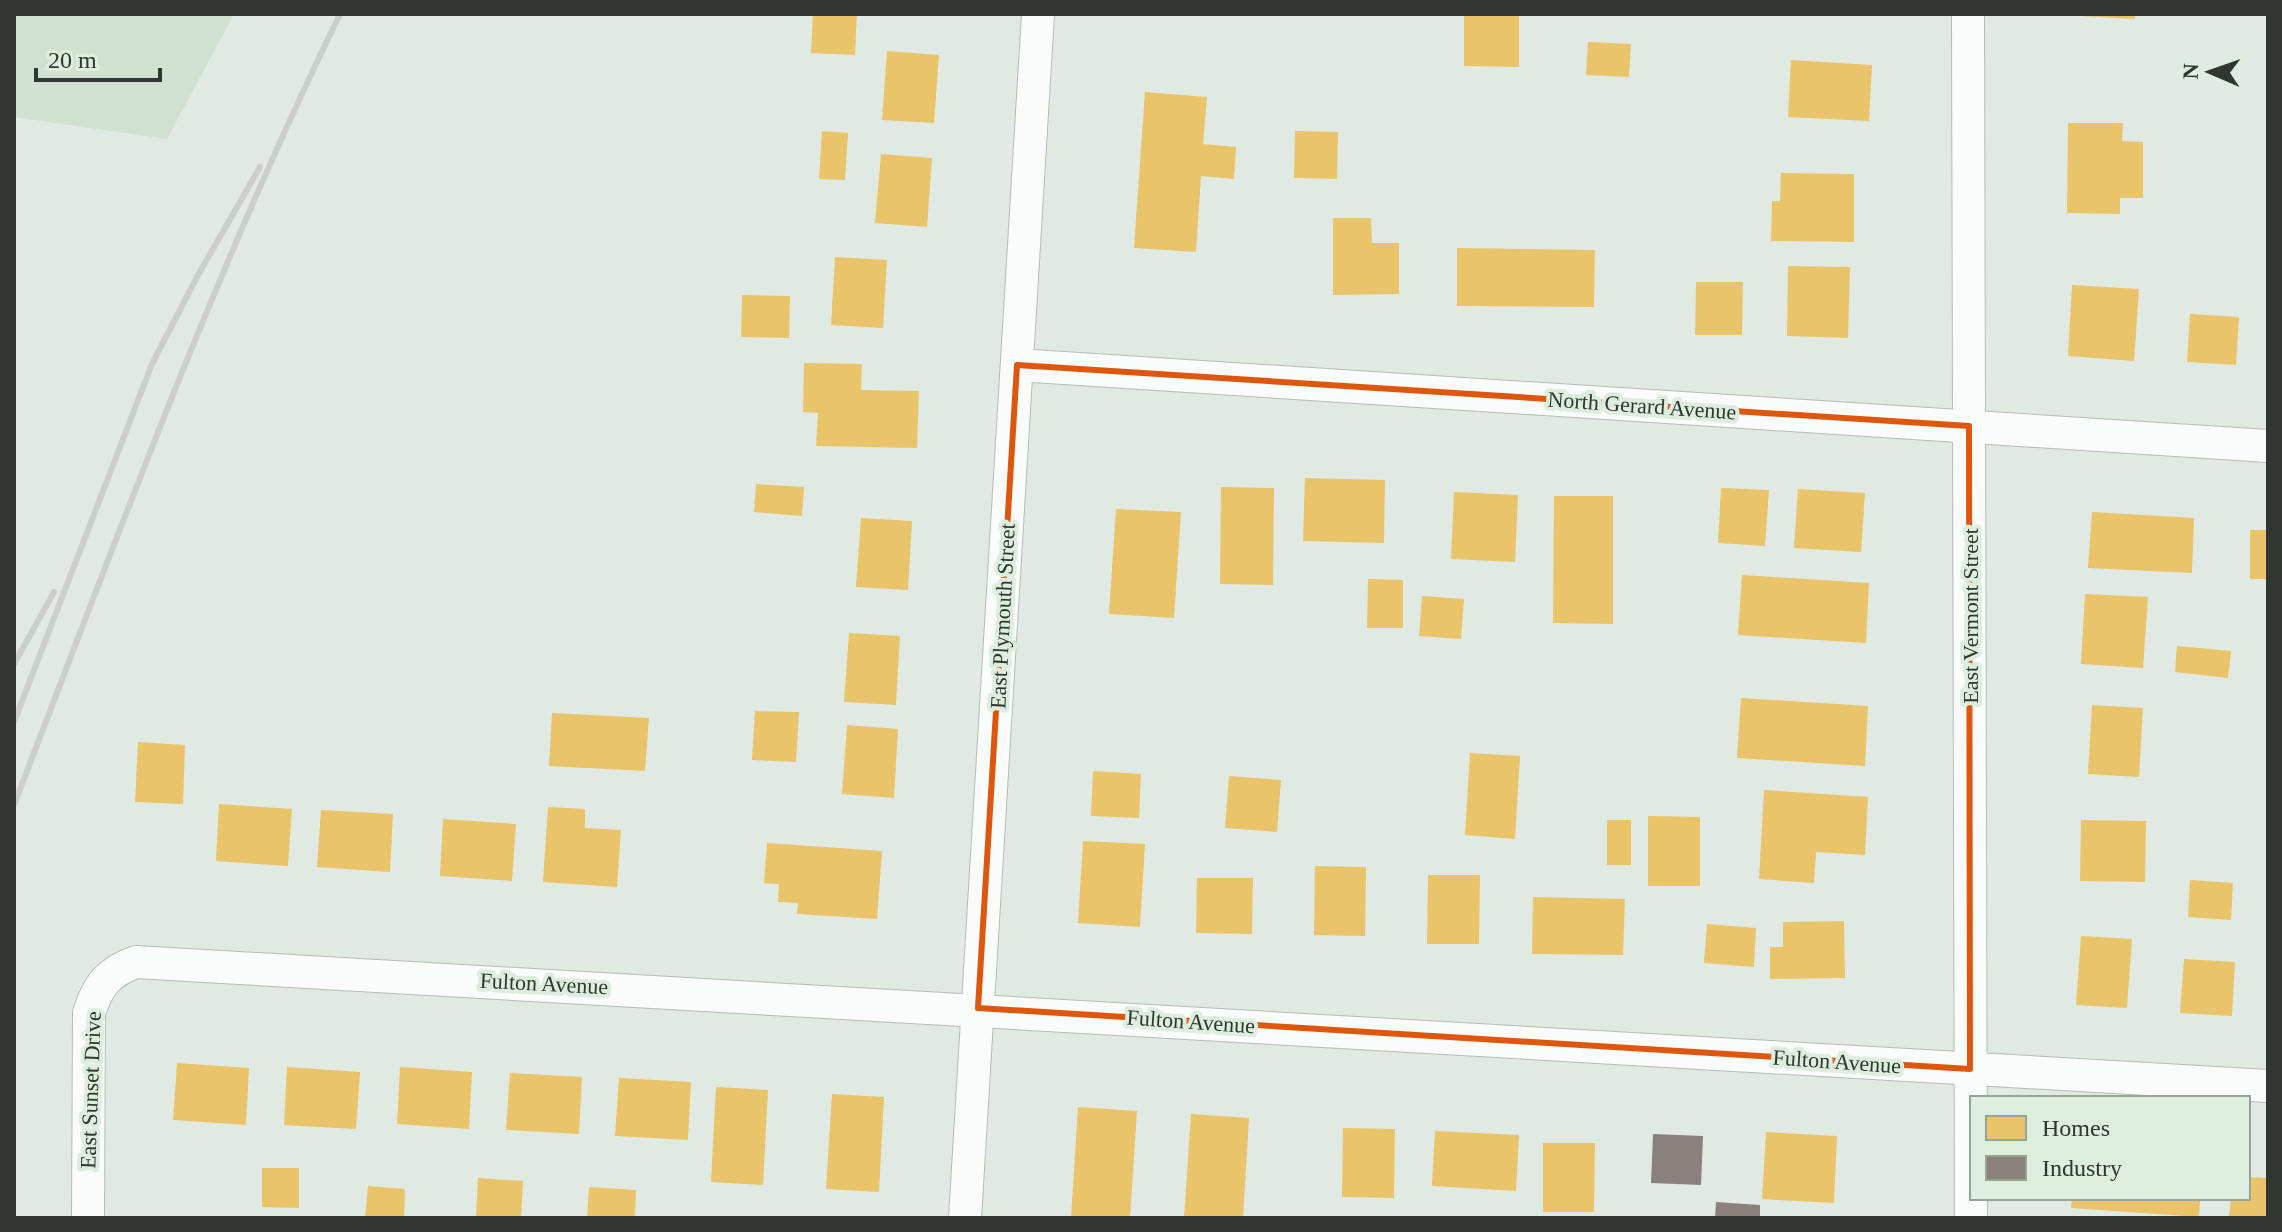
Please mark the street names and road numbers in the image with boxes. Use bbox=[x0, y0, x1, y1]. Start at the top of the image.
street label: North Gerard Avenue bbox=[1547, 386, 1737, 425]
street label: East Plymouth Street bbox=[985, 523, 1020, 709]
street label: East Vermont Street bbox=[1958, 528, 1983, 704]
street label: Fulton Avenue bbox=[479, 968, 609, 999]
street label: Fulton Avenue bbox=[1126, 1005, 1256, 1038]
street label: East Sunset Drive bbox=[75, 1011, 106, 1169]
street label: Fulton Avenue bbox=[1772, 1045, 1902, 1078]

